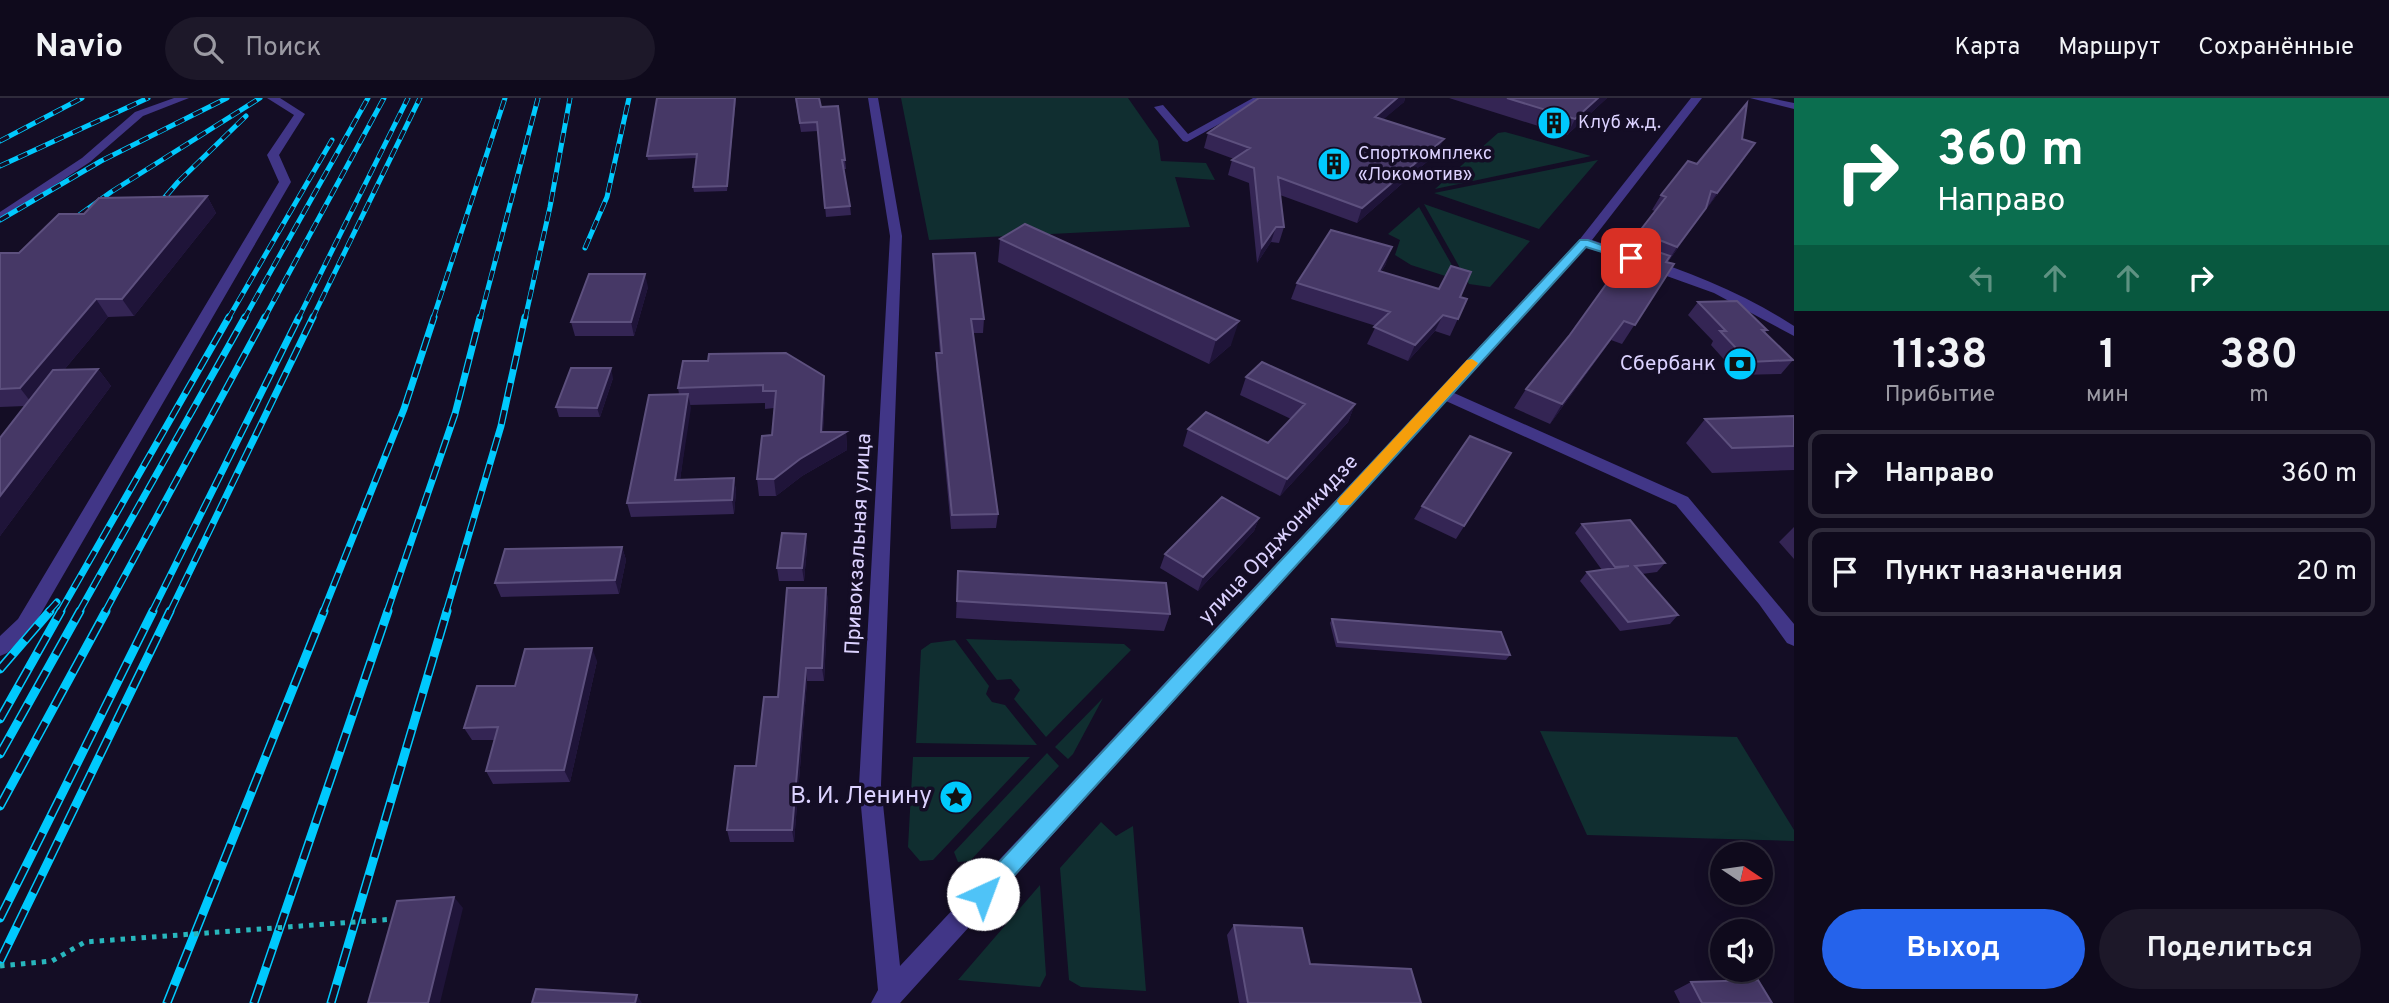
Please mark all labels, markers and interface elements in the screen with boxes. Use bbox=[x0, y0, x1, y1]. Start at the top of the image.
search box bbox=[165, 17, 655, 80]
text: Navio bbox=[35, 27, 123, 69]
icon: search bbox=[189, 29, 227, 67]
text: Поиск bbox=[245, 32, 321, 65]
text: Карта bbox=[1954, 33, 2020, 63]
text: Маршрут bbox=[2058, 33, 2160, 63]
text: Сохранённые bbox=[2198, 33, 2354, 63]
building icon: Клуб ж.д. bbox=[1535, 104, 1573, 142]
place label: Клуб ж.д. bbox=[1578, 112, 1661, 135]
text: 360 m bbox=[1937, 121, 2084, 183]
icon: right bbox=[1822, 126, 1913, 217]
place label: Спорткомплекс «Локомотив» bbox=[1358, 143, 1492, 187]
building icon: Спорткомплекс «Локомотив» bbox=[1315, 145, 1353, 183]
text: Направо bbox=[1937, 182, 2065, 222]
pin bbox=[1601, 228, 1661, 288]
icon: arrive bbox=[1612, 239, 1650, 277]
icon: left bbox=[1963, 259, 2001, 297]
icon: ahead bbox=[2036, 259, 2074, 297]
icon: ahead bbox=[2109, 259, 2147, 297]
icon: right bbox=[2182, 259, 2220, 297]
text: 11:38 bbox=[1892, 330, 1988, 383]
text: 1 bbox=[2099, 330, 2116, 383]
text: 380 bbox=[2220, 330, 2298, 383]
bank icon: Сбербанк bbox=[1721, 345, 1759, 383]
place label: Сбербанк bbox=[1620, 351, 1716, 378]
text: Прибытие bbox=[1885, 381, 1995, 410]
text: мин bbox=[2086, 381, 2129, 410]
text: m bbox=[2249, 381, 2269, 410]
street label: Привокзальная улица bbox=[840, 433, 878, 655]
street label: улица Орджоникидзе bbox=[1193, 449, 1365, 631]
icon: right bbox=[1826, 455, 1864, 493]
text: Направо bbox=[1885, 458, 1994, 491]
text: 360 m bbox=[2281, 458, 2357, 491]
icon: arrive bbox=[1826, 553, 1864, 591]
text: Пункт назначения bbox=[1885, 556, 2123, 589]
text: 20 m bbox=[2296, 556, 2357, 589]
place icon: В. И. Ленину bbox=[937, 778, 975, 816]
place label: В. И. Ленину bbox=[790, 782, 932, 812]
north arrow bbox=[1710, 842, 1773, 905]
map controls bbox=[1710, 842, 1773, 982]
position arrow bbox=[946, 857, 1020, 931]
button: Выход bbox=[1822, 909, 2085, 989]
button: Поделиться bbox=[2099, 909, 2361, 989]
button: sound bbox=[1710, 919, 1773, 982]

